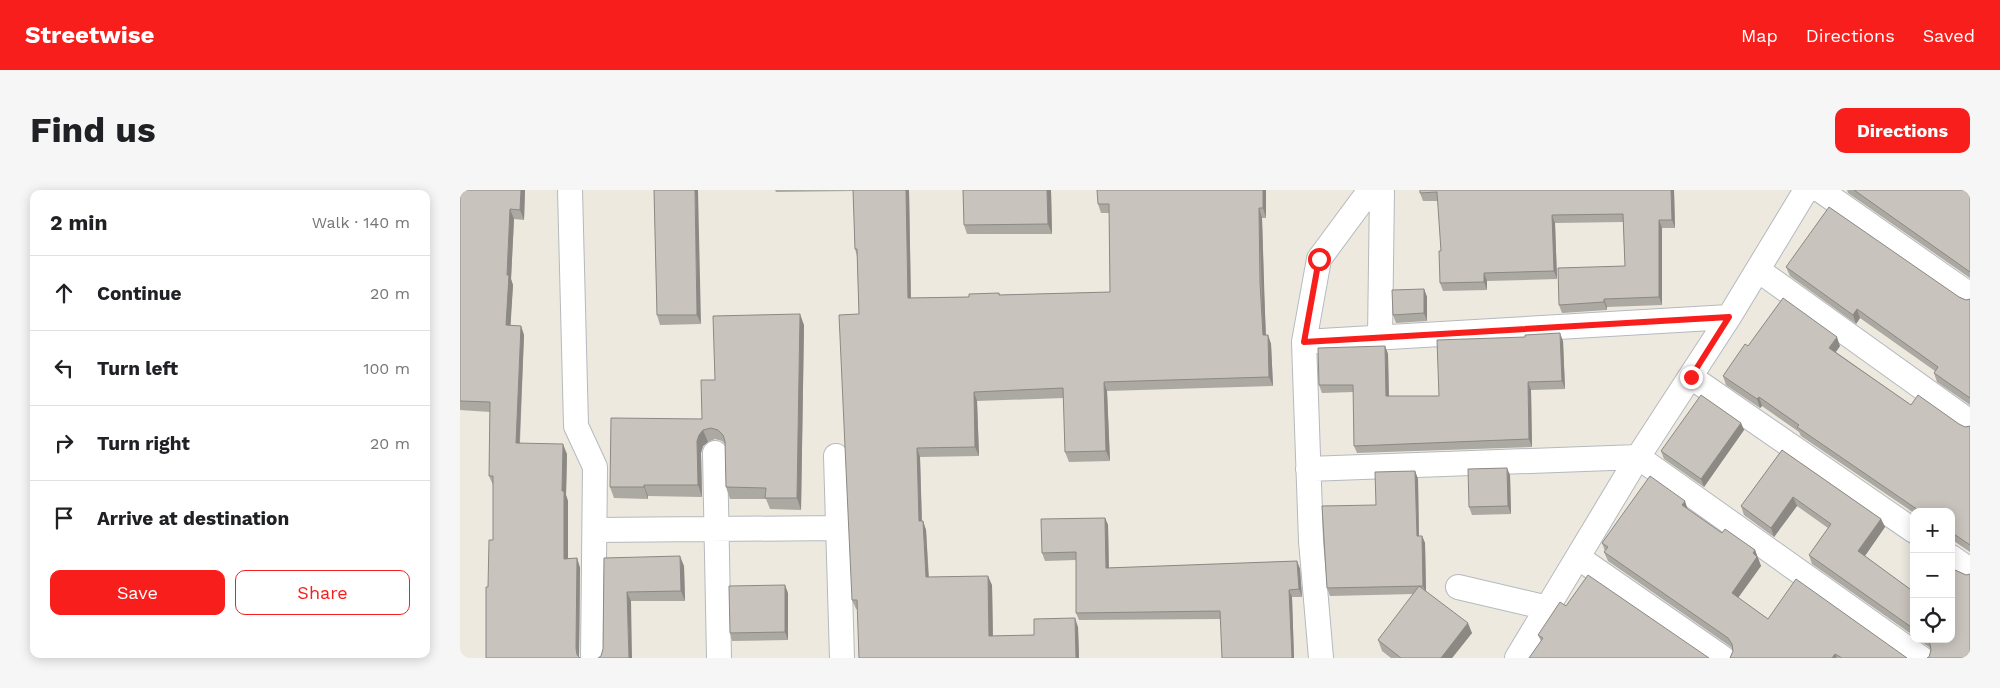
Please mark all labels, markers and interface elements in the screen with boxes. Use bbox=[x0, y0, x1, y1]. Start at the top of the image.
text: Streetwise bbox=[25, 21, 154, 49]
text: Map bbox=[1741, 25, 1778, 46]
text: Directions bbox=[1806, 25, 1895, 46]
text: Saved bbox=[1923, 25, 1975, 46]
button: Directions bbox=[1835, 108, 1970, 153]
text: Find us bbox=[30, 109, 156, 151]
text: 2 min bbox=[50, 210, 107, 235]
text: Walk · 140 m bbox=[312, 213, 410, 232]
route start bbox=[1308, 248, 1331, 271]
icon: ahead bbox=[50, 279, 78, 307]
text: Continue bbox=[97, 282, 181, 305]
text: 20 m bbox=[370, 284, 410, 303]
icon: left bbox=[50, 354, 78, 382]
text: Turn left bbox=[97, 357, 178, 380]
text: 100 m bbox=[363, 359, 410, 378]
route end bbox=[1680, 366, 1703, 389]
icon: right bbox=[50, 429, 78, 457]
text: Turn right bbox=[97, 432, 190, 455]
text: 20 m bbox=[370, 434, 410, 453]
icon: arrive bbox=[50, 504, 78, 532]
text: Arrive at destination bbox=[97, 507, 289, 530]
map controls bbox=[1910, 508, 1955, 643]
button: + bbox=[1910, 508, 1955, 553]
button: − bbox=[1910, 553, 1955, 598]
button: Save bbox=[50, 570, 225, 615]
button: Share bbox=[235, 570, 410, 615]
button: locate bbox=[1910, 598, 1955, 643]

